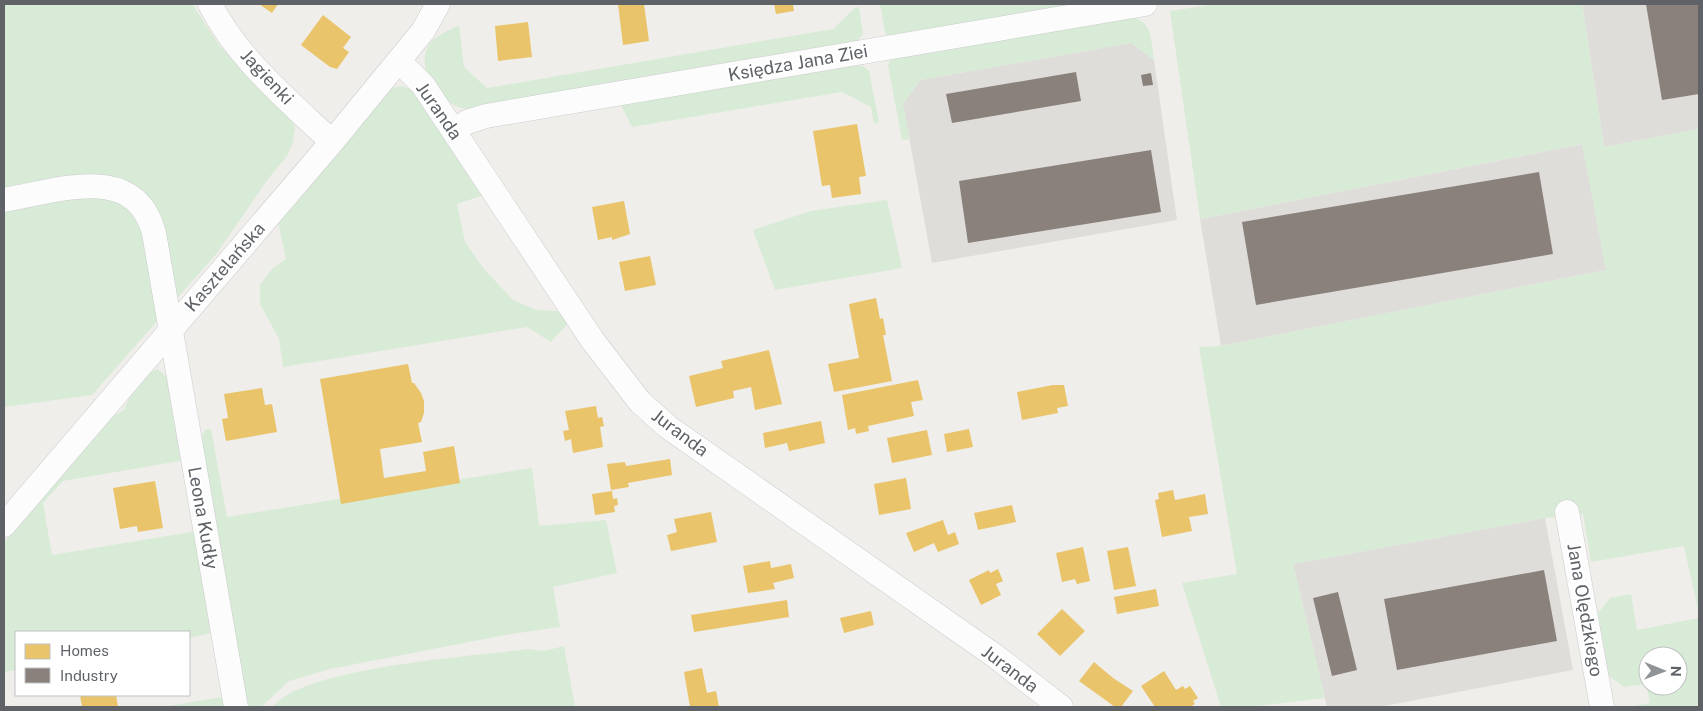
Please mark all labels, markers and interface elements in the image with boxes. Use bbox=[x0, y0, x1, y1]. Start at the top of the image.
street label: Księdza Jana Ziei bbox=[726, 40, 869, 85]
street label: Jagienki bbox=[237, 45, 298, 109]
street label: Juranda bbox=[412, 78, 467, 143]
street label: Kasztelańska bbox=[180, 218, 269, 316]
street label: Juranda bbox=[648, 405, 713, 461]
street label: Leona Kudły bbox=[184, 465, 223, 571]
street label: Jana Olędzkiego bbox=[1563, 542, 1608, 678]
legend bbox=[15, 631, 190, 696]
street label: Juranda bbox=[978, 641, 1043, 697]
text: Homes bbox=[60, 642, 109, 659]
north arrow bbox=[1638, 646, 1688, 696]
text: N bbox=[1668, 666, 1684, 677]
text: Industry bbox=[60, 667, 118, 684]

